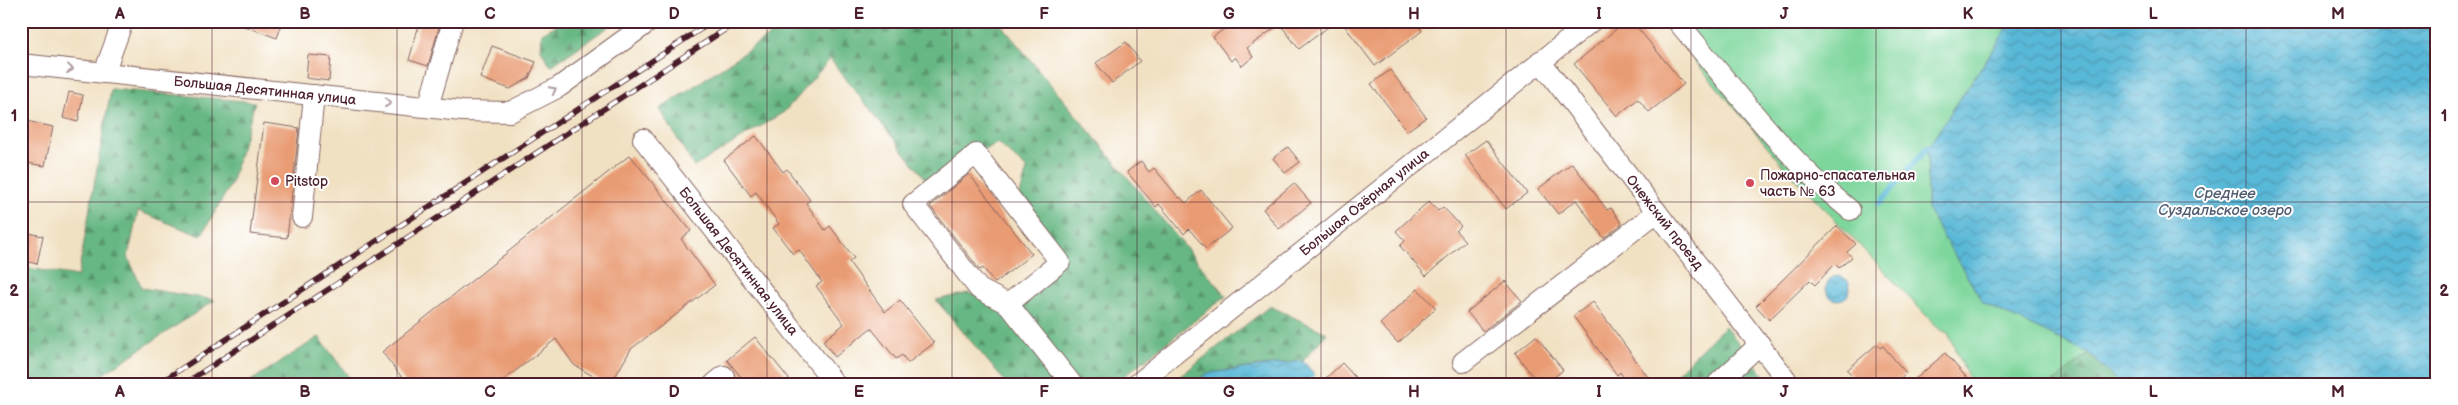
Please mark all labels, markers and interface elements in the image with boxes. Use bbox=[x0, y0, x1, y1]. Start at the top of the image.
text: A bbox=[114, 5, 125, 24]
text: B bbox=[299, 5, 311, 24]
text: C bbox=[484, 5, 496, 24]
text: D bbox=[668, 5, 680, 24]
text: E bbox=[854, 5, 864, 24]
text: F bbox=[1039, 5, 1049, 24]
text: G bbox=[1223, 5, 1235, 24]
text: H bbox=[1408, 5, 1420, 24]
text: I bbox=[1596, 5, 1602, 24]
text: J bbox=[1780, 5, 1789, 24]
text: K bbox=[1963, 5, 1974, 24]
text: L bbox=[2148, 5, 2158, 24]
text: M bbox=[2331, 5, 2345, 24]
one-way arrow bbox=[66, 63, 74, 74]
street label: Большая Десятинная улица bbox=[173, 72, 358, 109]
one-way arrow bbox=[548, 86, 557, 96]
one-way arrow bbox=[384, 97, 392, 108]
text: 1 bbox=[11, 107, 17, 126]
text: 1 bbox=[2441, 107, 2447, 126]
street label: Большая Озёрная улица bbox=[1296, 145, 1433, 260]
place label: Пожарно-спасательная часть № 63 bbox=[1760, 167, 1915, 200]
street label: Онежский проезд bbox=[1622, 172, 1707, 273]
place label: Pitstop bbox=[285, 173, 328, 190]
marker: Pitstop bbox=[269, 175, 281, 187]
marker: Пожарно-спасательная часть № 63 bbox=[1744, 177, 1756, 189]
street label: Большая Десятинная улица bbox=[675, 184, 802, 339]
water label: Среднее Суздальское озеро bbox=[2158, 184, 2292, 220]
text: 2 bbox=[9, 282, 19, 301]
text: 2 bbox=[2439, 282, 2449, 301]
text: A bbox=[114, 383, 125, 402]
text: B bbox=[299, 383, 311, 402]
text: C bbox=[484, 383, 496, 402]
text: D bbox=[668, 383, 680, 402]
text: E bbox=[854, 383, 864, 402]
text: F bbox=[1039, 383, 1049, 402]
text: G bbox=[1223, 383, 1235, 402]
text: H bbox=[1408, 383, 1420, 402]
text: I bbox=[1596, 383, 1602, 402]
text: J bbox=[1780, 383, 1789, 402]
text: K bbox=[1963, 383, 1974, 402]
text: L bbox=[2148, 383, 2158, 402]
text: M bbox=[2331, 383, 2345, 402]

